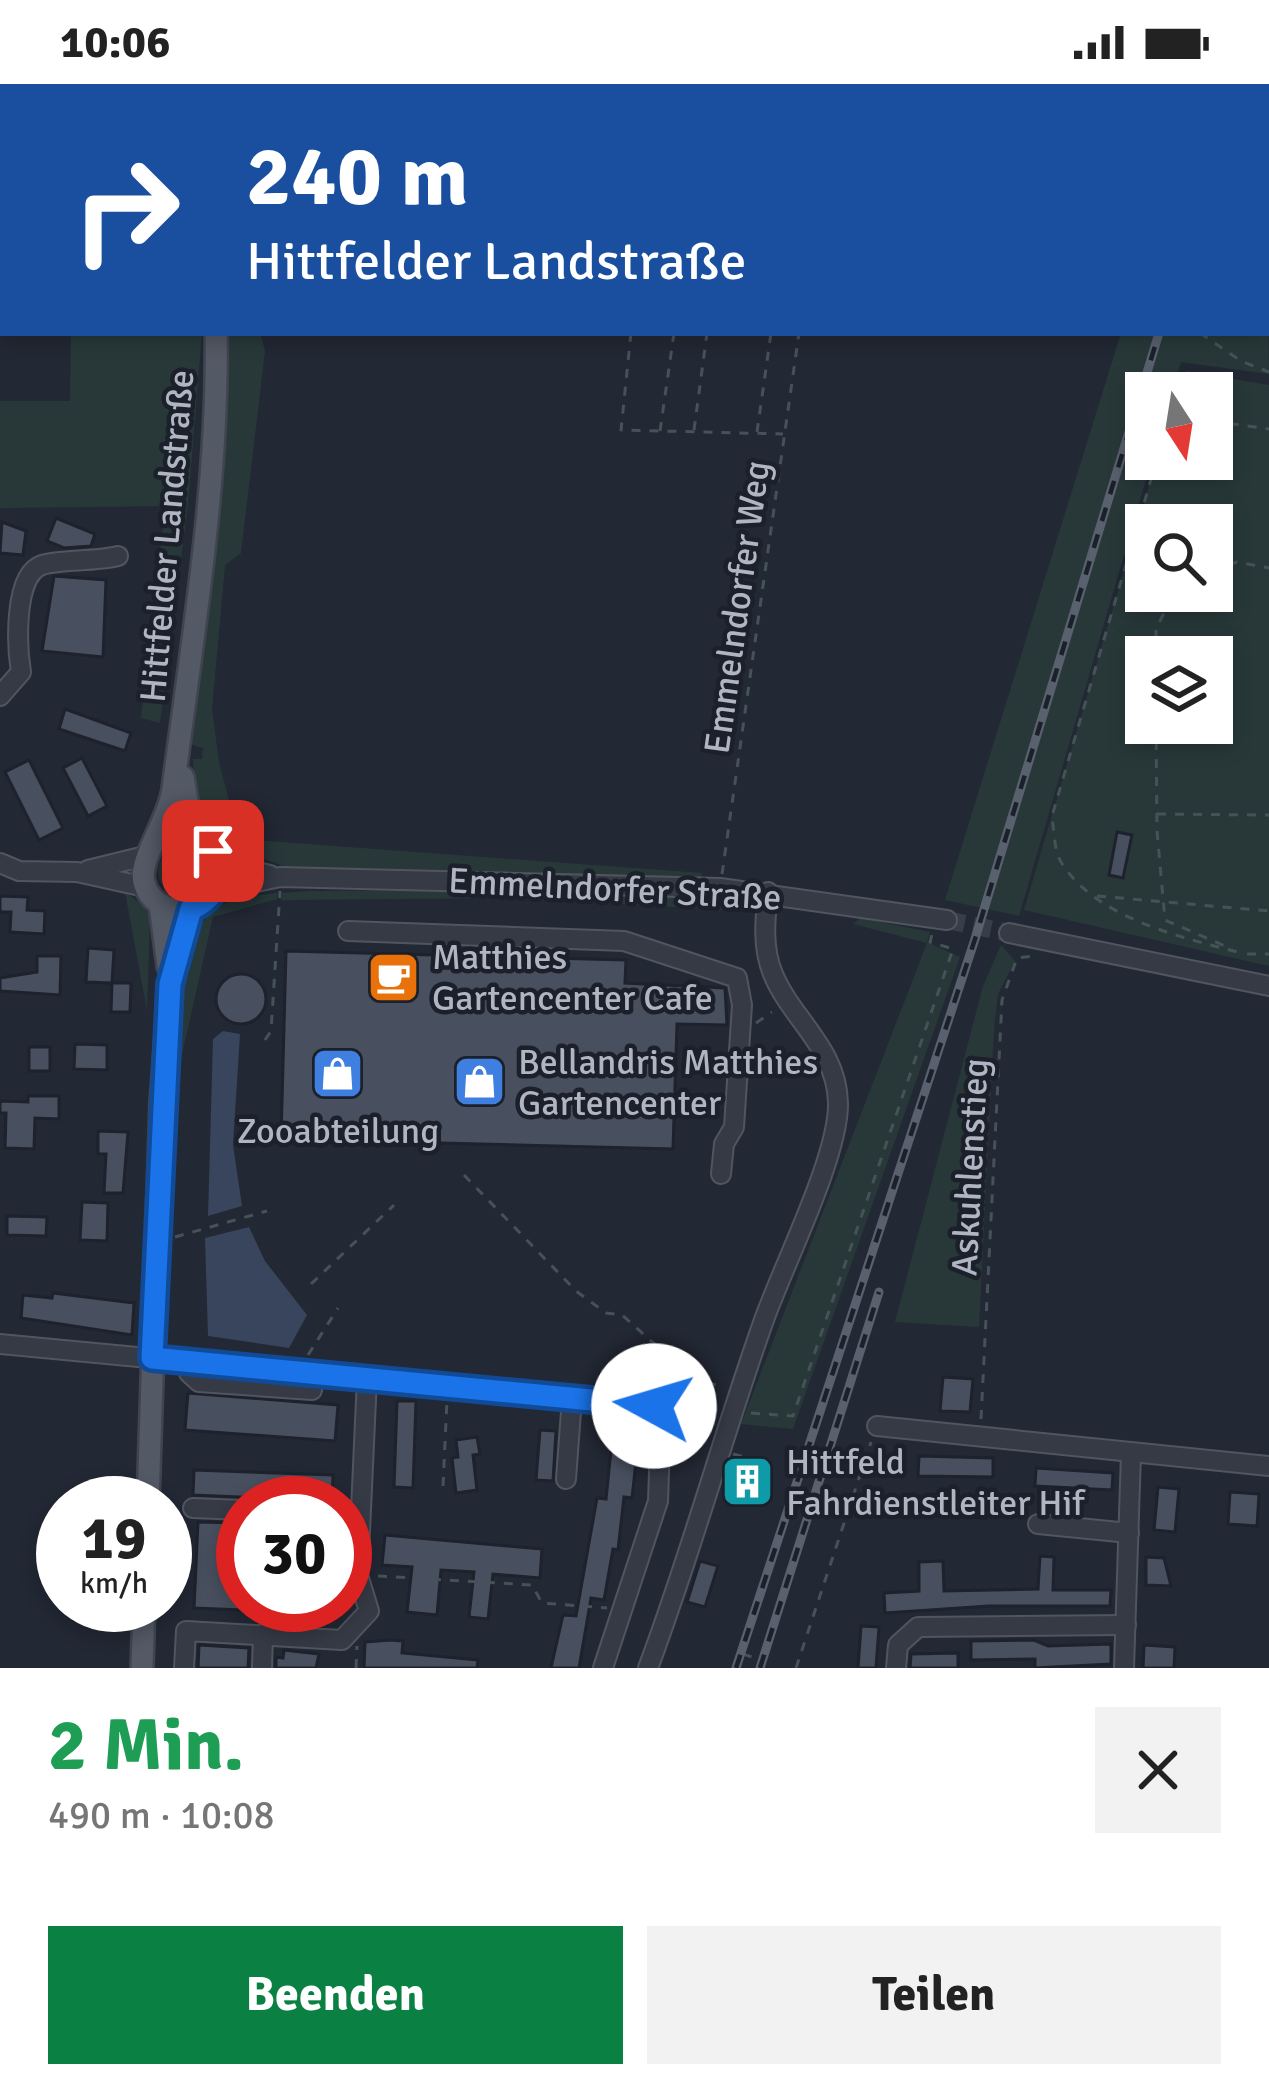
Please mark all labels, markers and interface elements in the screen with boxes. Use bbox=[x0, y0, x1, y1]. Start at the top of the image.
text: 10:06 bbox=[60, 15, 170, 70]
text: 240 m bbox=[246, 125, 468, 229]
icon: right bbox=[48, 132, 204, 288]
text: Hittfelder Landstraße bbox=[246, 228, 747, 295]
street label: Hittfelder Landstraße bbox=[131, 368, 204, 704]
north arrow bbox=[1125, 372, 1233, 480]
map controls bbox=[1125, 372, 1233, 744]
street label: Emmelndorfer Weg bbox=[695, 458, 780, 757]
button: search bbox=[1125, 504, 1233, 612]
button: layers bbox=[1125, 636, 1233, 744]
pin bbox=[162, 800, 264, 902]
icon: arrive bbox=[180, 818, 246, 884]
street label: Emmelndorfer Straße bbox=[447, 858, 783, 921]
place label: Matthies Gartencenter Cafe bbox=[432, 935, 713, 1021]
cafe icon: Matthies Gartencenter Cafe bbox=[365, 949, 421, 1005]
place label: Bellandris Matthies Gartencenter bbox=[518, 1040, 818, 1126]
shop icon: Zooabteilung bbox=[310, 1046, 366, 1102]
shop icon: Bellandris Matthies Gartencenter bbox=[451, 1054, 507, 1110]
street label: Askuhlenstieg bbox=[942, 1057, 999, 1277]
place label: Zooabteilung bbox=[237, 1109, 439, 1154]
position arrow bbox=[591, 1343, 717, 1469]
place label: Hittfeld Fahrdienstleiter Hif bbox=[786, 1440, 1086, 1526]
building icon: Hittfeld Fahrdienstleiter Hif bbox=[719, 1454, 775, 1510]
speed limit sign: 30 bbox=[216, 1476, 372, 1632]
text: 19 bbox=[82, 1502, 146, 1576]
text: km/h bbox=[80, 1565, 148, 1602]
text: 2 Min. bbox=[48, 1701, 244, 1790]
button: close bbox=[1095, 1707, 1221, 1833]
text: 490 m · 10:08 bbox=[48, 1791, 275, 1839]
button: Beenden bbox=[48, 1926, 623, 2064]
button: Teilen bbox=[647, 1926, 1221, 2064]

